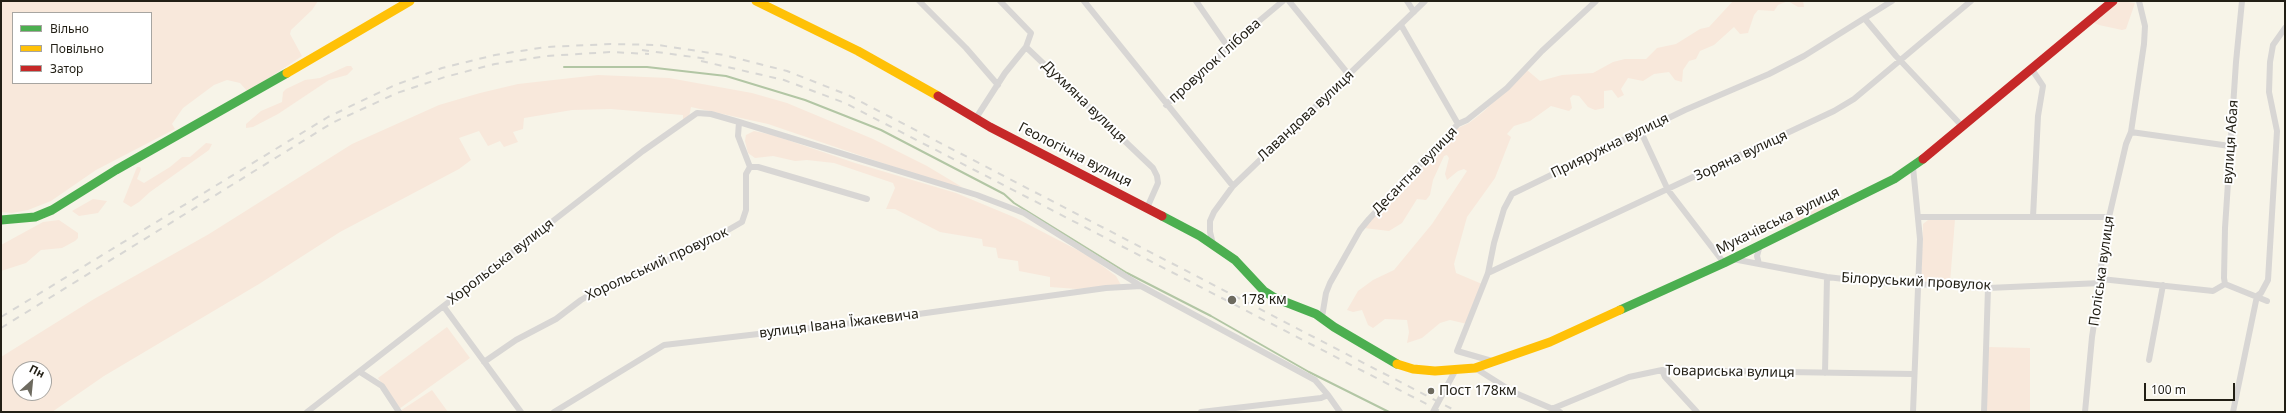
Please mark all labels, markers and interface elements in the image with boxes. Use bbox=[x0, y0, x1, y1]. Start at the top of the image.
legend bbox=[12, 12, 152, 84]
street label: провулок Глібова bbox=[1166, 15, 1264, 107]
text: Вільно bbox=[50, 20, 89, 37]
text: Повільно bbox=[50, 40, 104, 57]
street label: Духмяна вулиця bbox=[1038, 57, 1130, 147]
text: Затор bbox=[50, 60, 83, 77]
street label: Лавандова вулиця bbox=[1254, 67, 1358, 165]
street label: вулиця Абая bbox=[2220, 99, 2242, 185]
street label: Прияружна вулиця bbox=[1548, 110, 1672, 182]
street label: Геологічна вулиця bbox=[1016, 119, 1134, 191]
street label: Десантна вулиця bbox=[1369, 124, 1461, 218]
street label: Зоряна вулиця bbox=[1692, 127, 1790, 185]
street label: Мукачівська вулиця bbox=[1713, 184, 1843, 258]
street label: Хорольська вулиця bbox=[445, 215, 557, 309]
street label: Поліська вулиця bbox=[2086, 215, 2118, 327]
street label: Хорольський провулок bbox=[583, 224, 731, 304]
street label: Білоруський провулок bbox=[1841, 270, 1991, 294]
place label: 178 км bbox=[1241, 292, 1287, 308]
marker: 178 км bbox=[1226, 294, 1238, 306]
street label: вулиця Івана Їжакевича bbox=[758, 306, 920, 342]
north arrow bbox=[12, 361, 52, 401]
text: Пн bbox=[27, 361, 48, 381]
street label: Товариська вулиця bbox=[1665, 362, 1795, 382]
scale bar bbox=[2146, 375, 2237, 401]
text: 100 m bbox=[2151, 381, 2186, 398]
place label: Пост 178км bbox=[1439, 383, 1517, 399]
marker: Пост 178км bbox=[1426, 386, 1436, 396]

